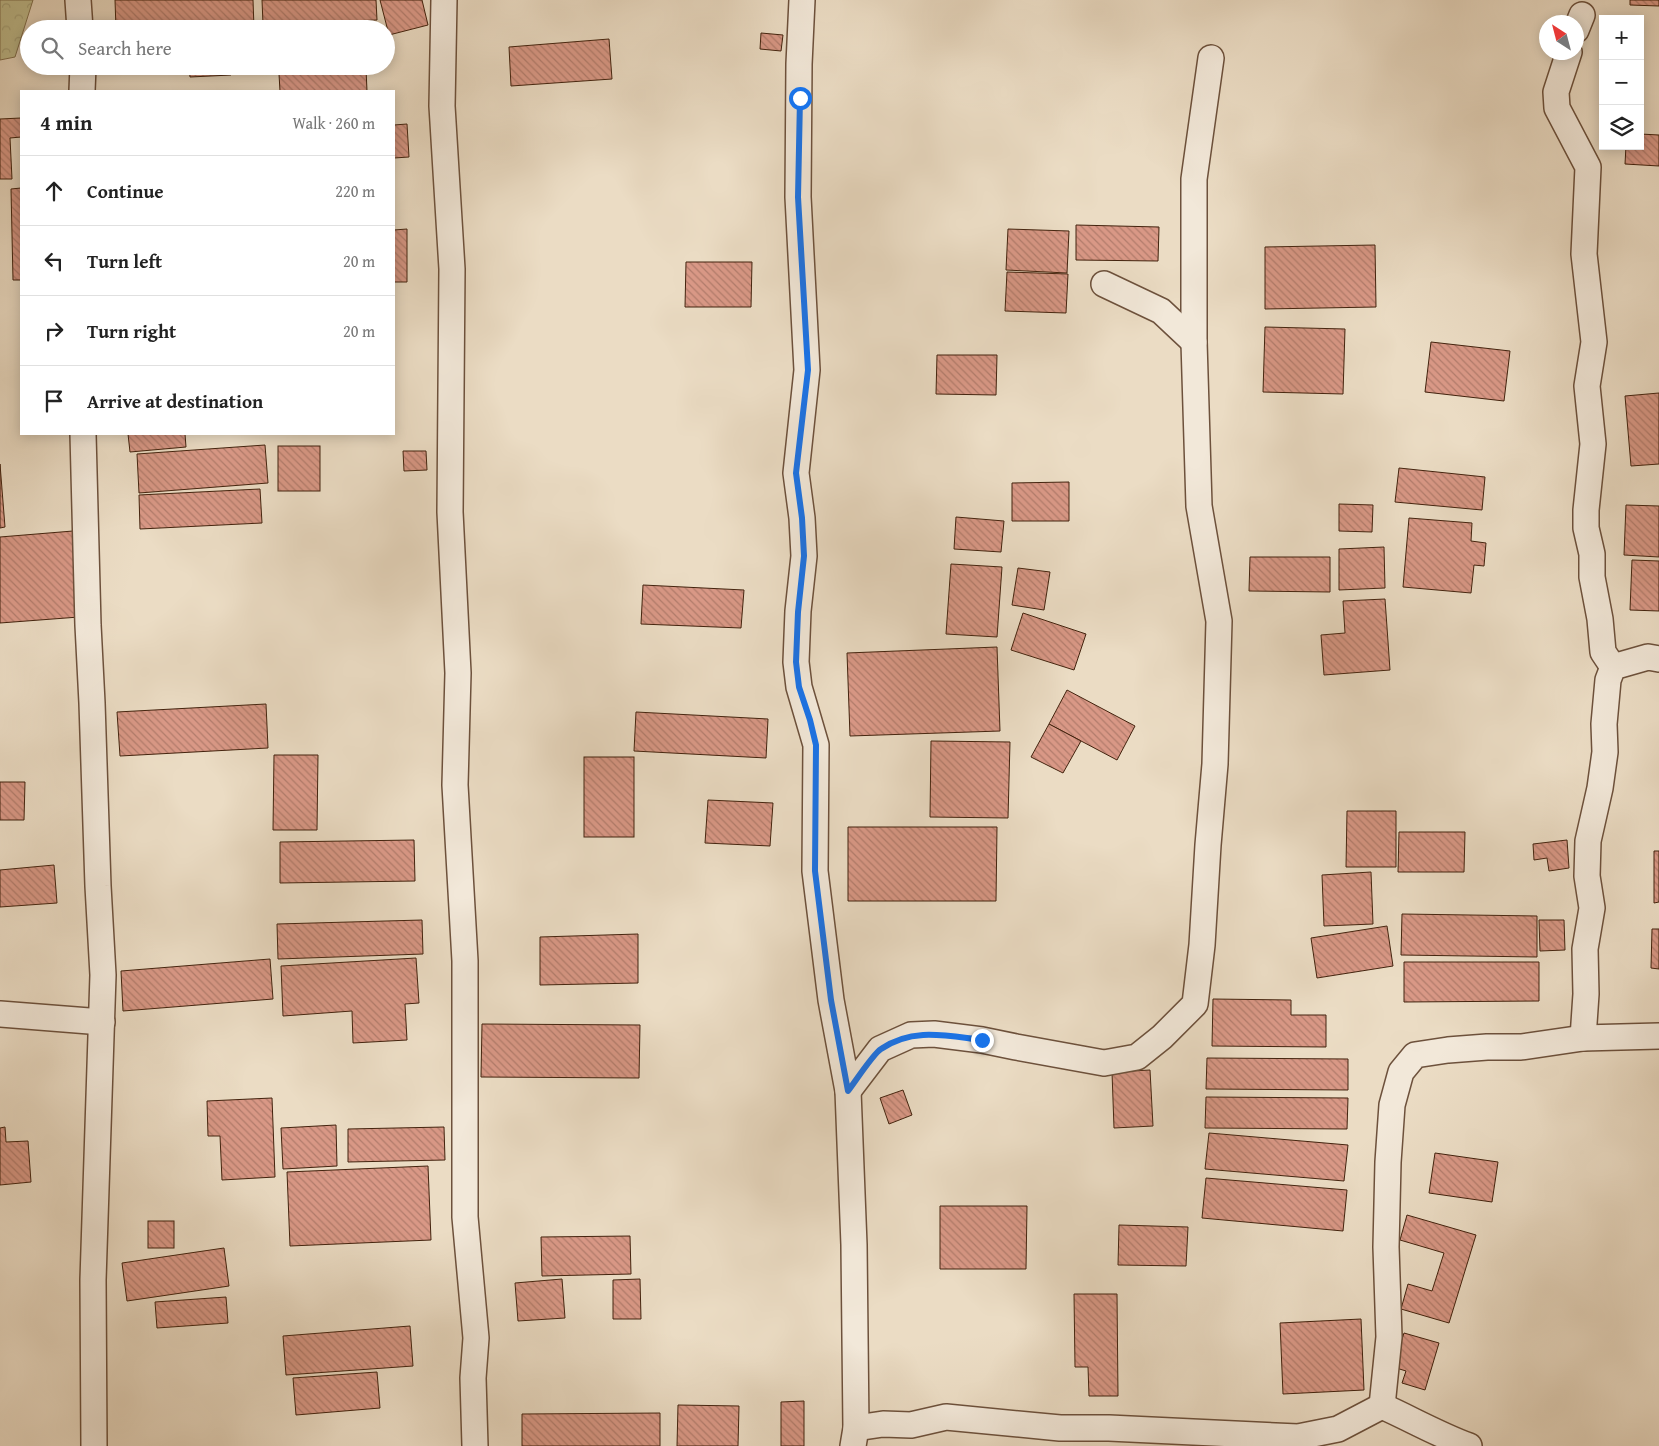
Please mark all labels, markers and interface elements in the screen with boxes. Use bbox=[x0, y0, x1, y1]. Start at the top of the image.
north arrow bbox=[1539, 15, 1584, 60]
map controls bbox=[1599, 15, 1644, 150]
button: + bbox=[1599, 15, 1644, 60]
search box bbox=[20, 20, 395, 75]
icon: search bbox=[38, 34, 66, 62]
text: Search here bbox=[78, 34, 172, 62]
button: − bbox=[1599, 60, 1644, 105]
route start bbox=[789, 87, 812, 110]
button: layers bbox=[1599, 105, 1644, 150]
text: 4 min bbox=[40, 107, 92, 138]
text: Walk · 260 m bbox=[292, 111, 375, 135]
icon: ahead bbox=[40, 177, 68, 205]
text: Continue bbox=[87, 177, 164, 205]
text: 220 m bbox=[335, 179, 375, 203]
icon: left bbox=[40, 247, 68, 275]
text: Turn left bbox=[87, 247, 162, 275]
text: 20 m bbox=[343, 249, 375, 273]
icon: right bbox=[40, 317, 68, 345]
text: Turn right bbox=[87, 317, 176, 345]
text: 20 m bbox=[343, 319, 375, 343]
icon: arrive bbox=[40, 387, 68, 415]
text: Arrive at destination bbox=[87, 387, 263, 415]
route end bbox=[971, 1029, 994, 1052]

